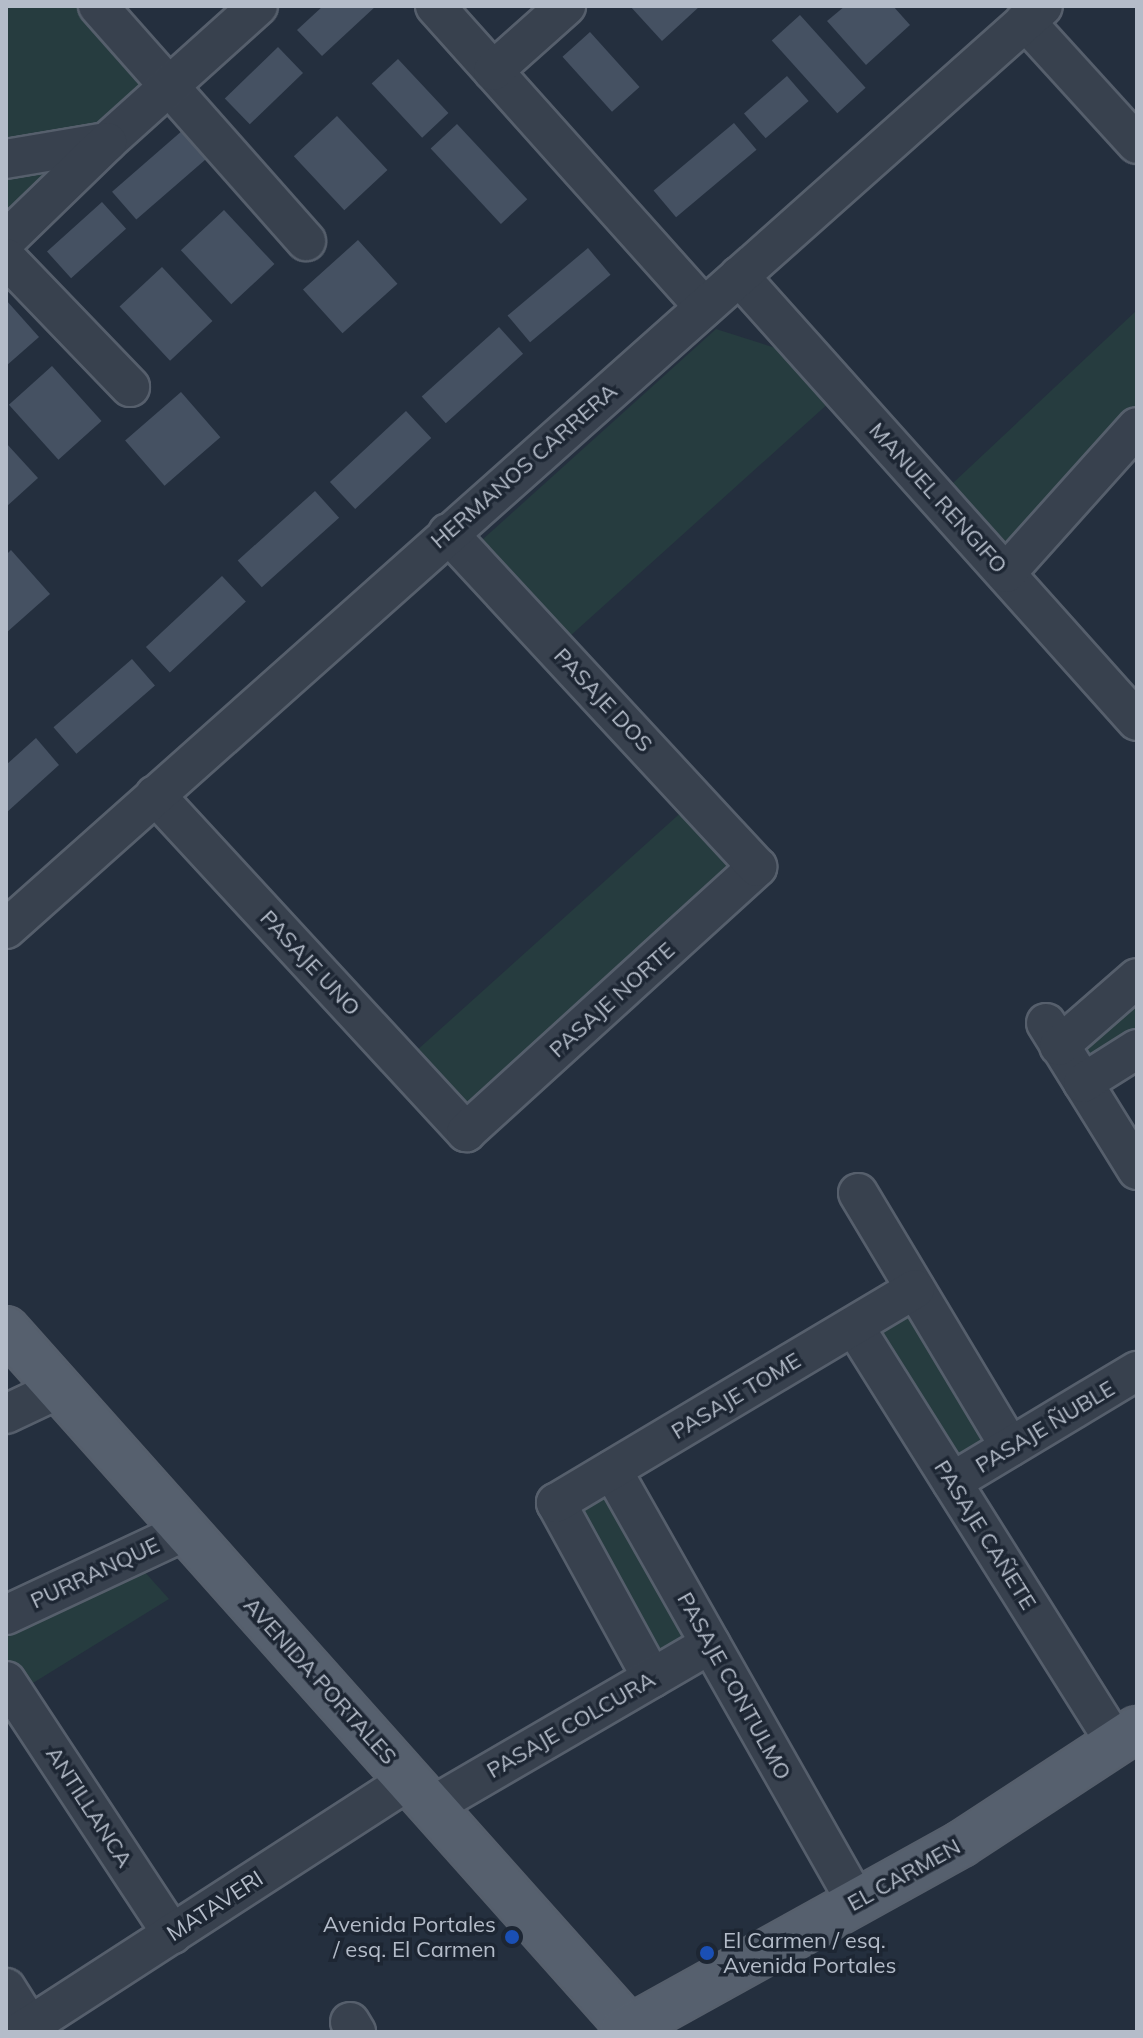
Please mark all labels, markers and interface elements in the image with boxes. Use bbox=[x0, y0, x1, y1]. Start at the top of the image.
street label: HERMANOS CARRERA bbox=[425, 378, 623, 554]
street label: MANUEL RENGIFO bbox=[863, 417, 1013, 579]
street label: PASAJE DOS bbox=[548, 643, 658, 757]
street label: PASAJE UNO bbox=[254, 905, 366, 1021]
street label: PASAJE NORTE bbox=[544, 937, 680, 1063]
street label: PASAJE TOME bbox=[667, 1347, 805, 1445]
street label: PASAJE ÑUBLE bbox=[971, 1375, 1119, 1479]
street label: PASAJE CAÑETE bbox=[928, 1455, 1042, 1615]
street label: PURRANQUE bbox=[26, 1532, 164, 1614]
street label: PASAJE CONTULMO bbox=[672, 1588, 796, 1784]
street label: AVENIDA PORTALES bbox=[238, 1592, 402, 1770]
street label: PASAJE COLCURA bbox=[482, 1666, 660, 1784]
street label: ANTILLANCA bbox=[40, 1742, 138, 1872]
street label: EL CARMEN bbox=[843, 1833, 965, 1917]
street label: MATAVERI bbox=[162, 1865, 268, 1947]
place label: Avenida Portales / esq. El Carmen bbox=[323, 1911, 496, 1962]
place label: El Carmen / esq. Avenida Portales bbox=[723, 1927, 896, 1978]
marker: Avenida Portales / esq. El Carmen bbox=[503, 1928, 521, 1946]
marker: El Carmen / esq. Avenida Portales bbox=[698, 1944, 716, 1962]

